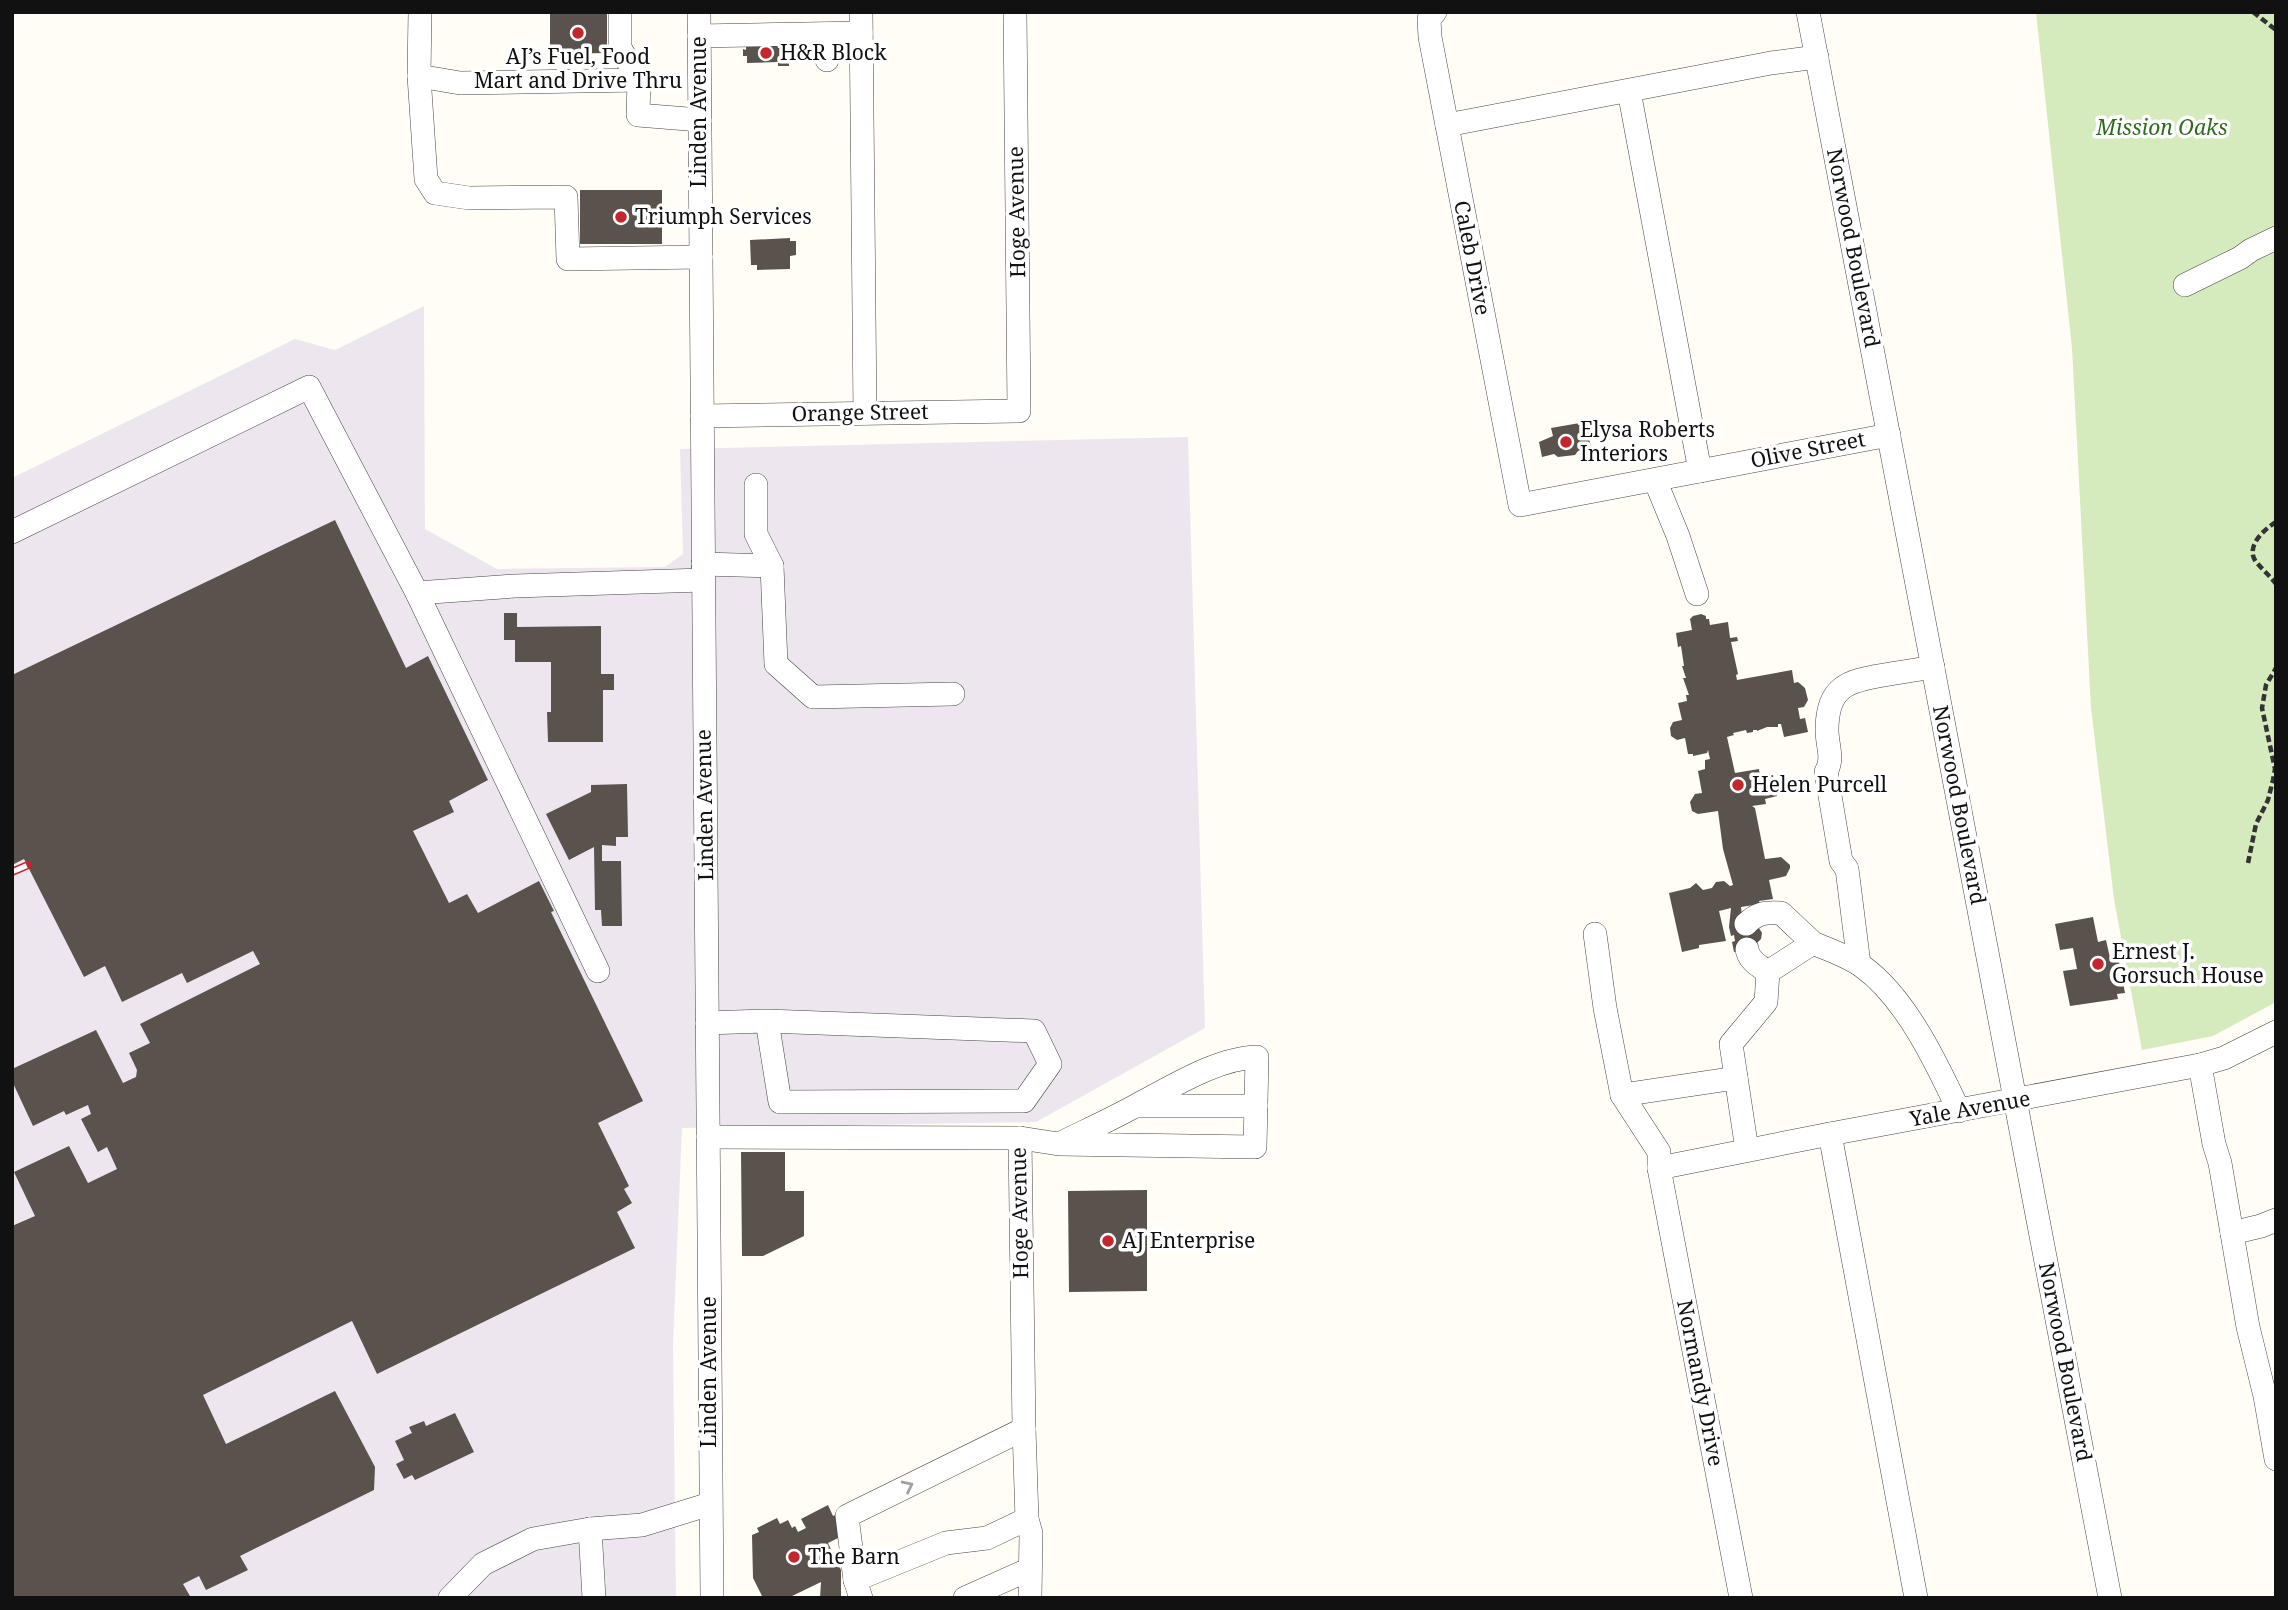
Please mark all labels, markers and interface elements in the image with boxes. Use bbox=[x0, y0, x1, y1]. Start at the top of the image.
marker: AJ’s Fuel, Food Mart and Drive Thru bbox=[570, 25, 586, 41]
street label: Linden Avenue bbox=[684, 36, 712, 188]
place label: H&R Block bbox=[780, 38, 887, 66]
place label: AJ’s Fuel, Food Mart and Drive Thru bbox=[474, 42, 682, 94]
marker: H&R Block bbox=[758, 45, 774, 61]
park label: Mission Oaks bbox=[2095, 113, 2228, 141]
street label: Hoge Avenue bbox=[1001, 146, 1031, 278]
street label: Norwood Boulevard bbox=[1821, 146, 1887, 350]
street label: Caleb Drive bbox=[1448, 198, 1498, 317]
place label: Triumph Services bbox=[635, 202, 812, 230]
marker: Triumph Services bbox=[613, 209, 629, 225]
street label: Orange Street bbox=[791, 397, 929, 427]
place label: Elysa Roberts Interiors bbox=[1580, 415, 1715, 467]
street label: Olive Street bbox=[1748, 424, 1868, 474]
marker: Elysa Roberts Interiors bbox=[1558, 434, 1574, 450]
street label: Norwood Boulevard bbox=[1927, 703, 1993, 907]
street label: Linden Avenue bbox=[689, 729, 719, 881]
place label: Helen Purcell bbox=[1752, 770, 1888, 798]
marker: Helen Purcell bbox=[1730, 777, 1746, 793]
place label: Ernest J. Gorsuch House bbox=[2112, 937, 2264, 989]
marker: Ernest J. Gorsuch House bbox=[2090, 956, 2106, 972]
street label: Yale Avenue bbox=[1906, 1084, 2032, 1133]
street label: Hoge Avenue bbox=[1004, 1147, 1034, 1279]
place label: AJ Enterprise bbox=[1122, 1226, 1255, 1254]
marker: AJ Enterprise bbox=[1100, 1233, 1116, 1249]
street label: Norwood Boulevard bbox=[2033, 1260, 2099, 1464]
street label: Linden Avenue bbox=[694, 1296, 722, 1448]
street label: Normandy Drive bbox=[1671, 1297, 1731, 1468]
one-way arrow bbox=[901, 1480, 913, 1494]
place label: The Barn bbox=[808, 1542, 900, 1570]
marker: The Barn bbox=[786, 1549, 802, 1565]

